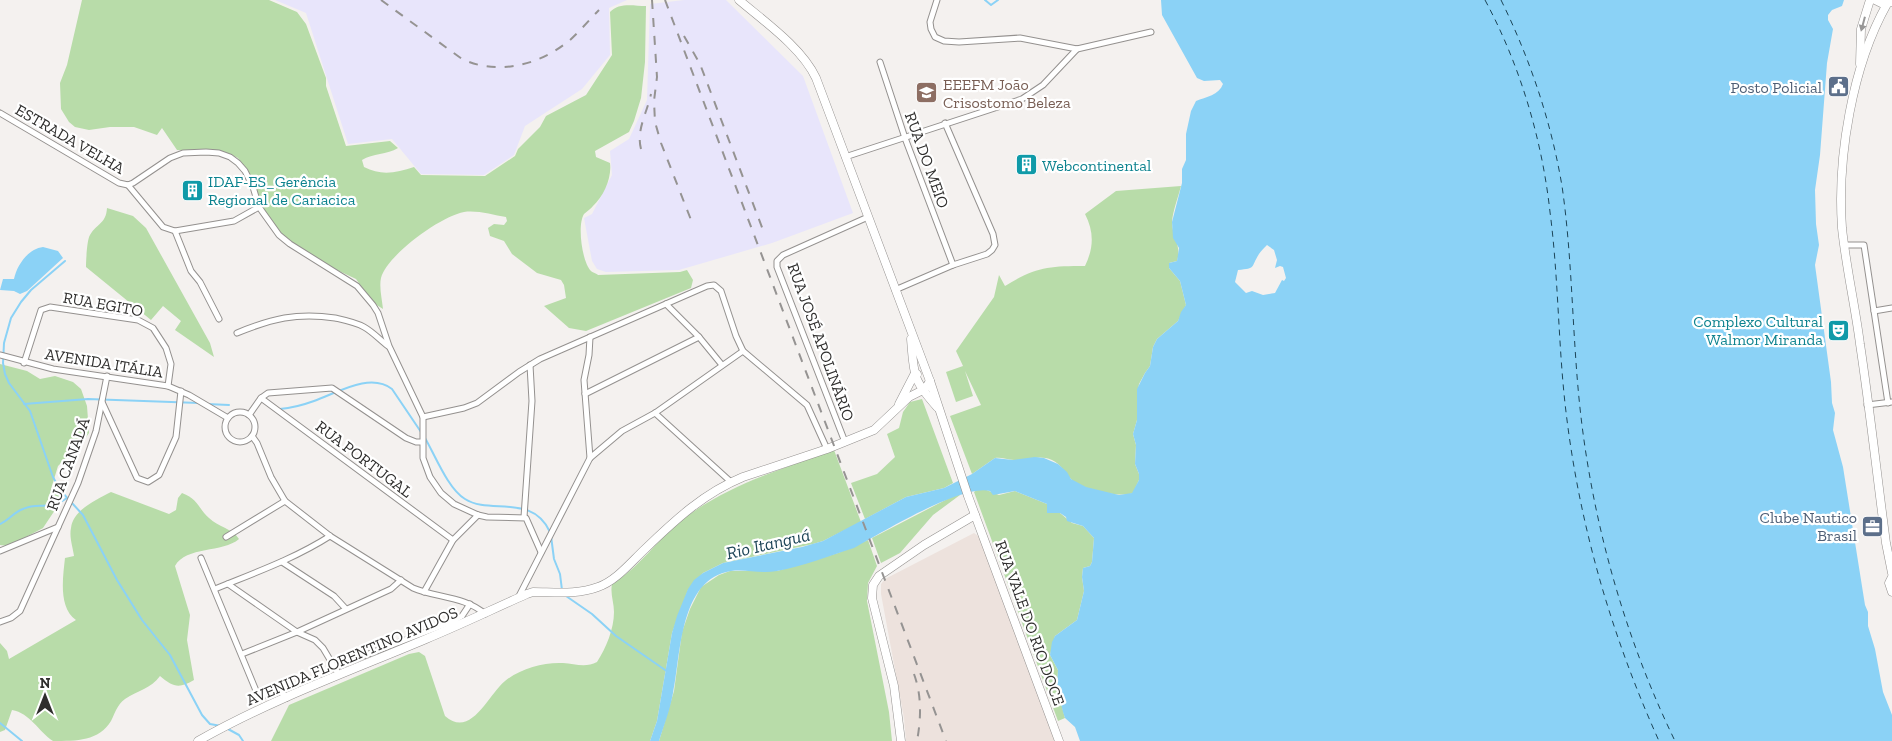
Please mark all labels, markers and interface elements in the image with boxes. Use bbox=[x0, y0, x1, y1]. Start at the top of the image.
one-way arrow bbox=[1859, 16, 1867, 31]
place label: EEEFM João Crisostomo Beleza bbox=[943, 75, 1071, 112]
public building icon: Posto Policial bbox=[1826, 75, 1850, 99]
place label: Posto Policial bbox=[1731, 78, 1822, 97]
school or university icon: EEEFM João Crisostomo Beleza bbox=[915, 81, 939, 105]
street label: ESTRADA VELHA bbox=[12, 100, 128, 178]
street label: RUA DO MEIO bbox=[901, 109, 953, 211]
building icon: Webcontinental bbox=[1014, 153, 1038, 177]
place label: Webcontinental bbox=[1042, 156, 1151, 175]
place label: IDAF-ES_Gerência Regional de Cariacica bbox=[208, 172, 356, 209]
building icon: IDAF-ES_Gerência Regional de Cariacica bbox=[180, 178, 204, 202]
street label: RUA JOSÉ APOLINÁRIO bbox=[784, 260, 859, 424]
street label: RUA EGITO bbox=[61, 288, 145, 320]
place label: Complexo Cultural Walmor Miranda bbox=[1693, 312, 1823, 349]
theatre icon: Complexo Cultural Walmor Miranda bbox=[1827, 318, 1851, 342]
street label: AVENIDA ITÁLIA bbox=[44, 344, 165, 382]
street label: RUA CANADÁ bbox=[42, 414, 94, 513]
street label: RUA PORTUGAL bbox=[312, 417, 416, 502]
place label: Clube Nautico Brasil bbox=[1760, 508, 1857, 545]
office icon: Clube Nautico Brasil bbox=[1861, 514, 1885, 538]
water label: Rio Itanguá bbox=[724, 524, 812, 564]
street label: RUA VALE DO RIO DOCE bbox=[991, 538, 1069, 708]
street label: AVENIDA FLORENTINO AVIDOS bbox=[243, 603, 461, 709]
north arrow bbox=[20, 671, 70, 721]
text: N bbox=[40, 675, 51, 692]

